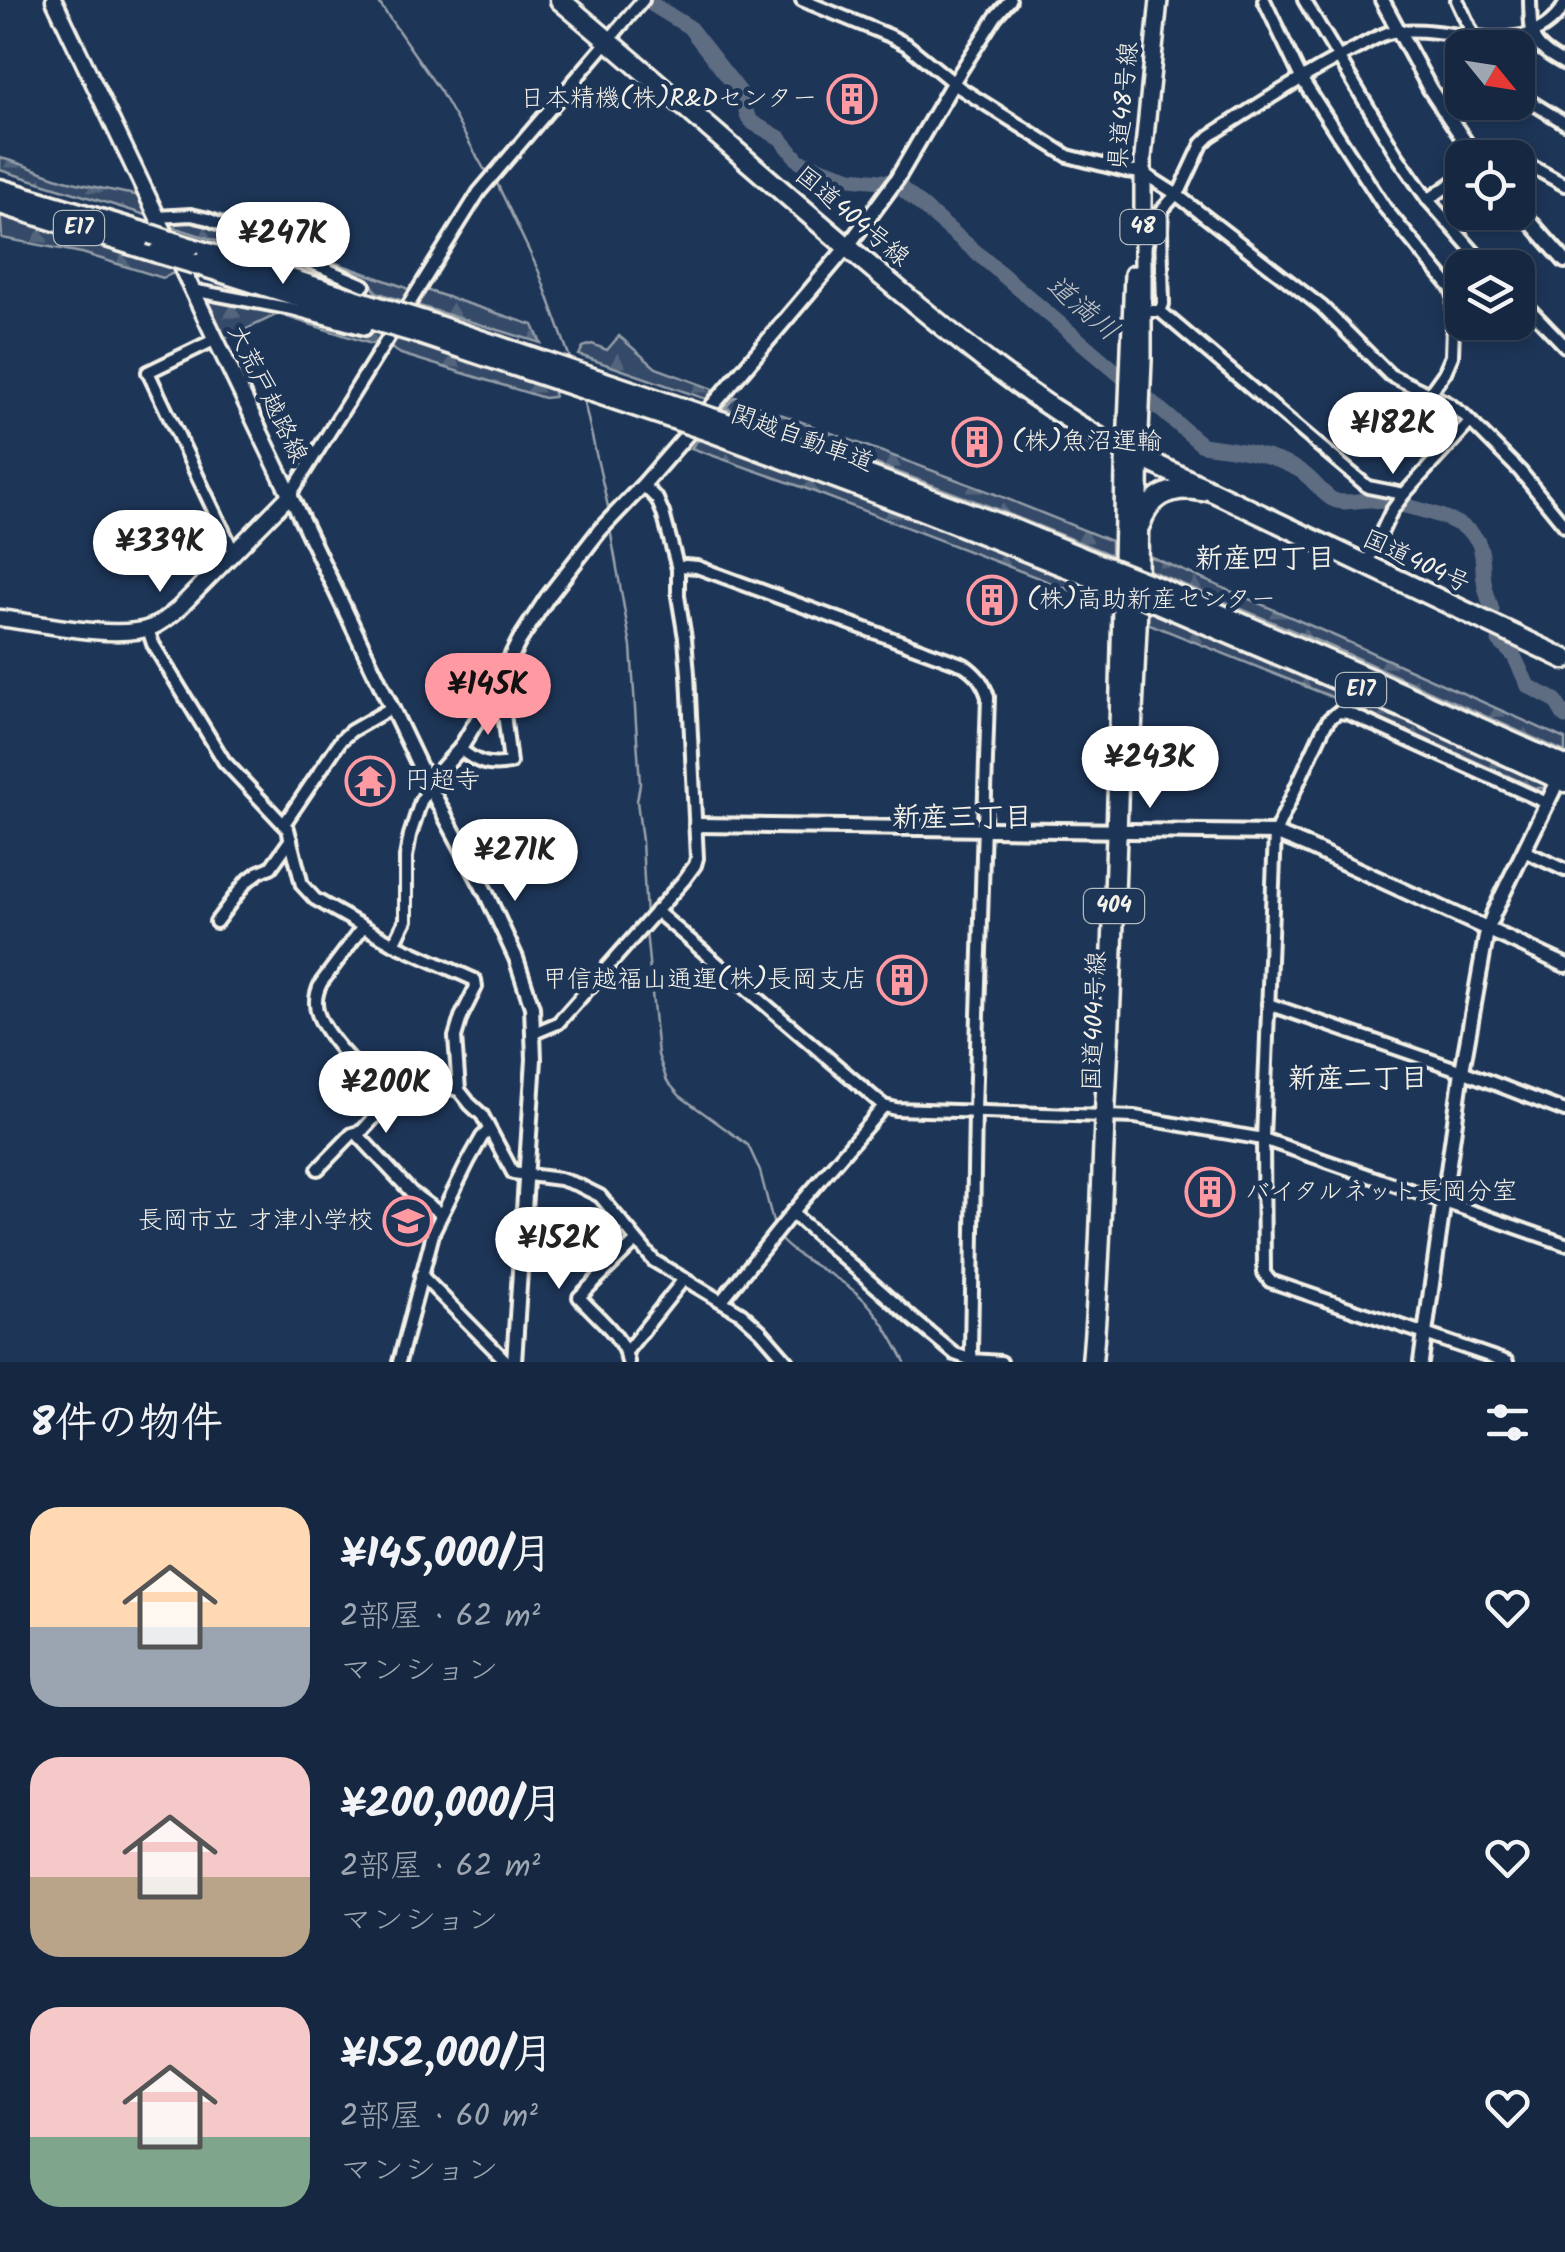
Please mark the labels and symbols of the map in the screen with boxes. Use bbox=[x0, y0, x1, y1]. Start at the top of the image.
north arrow bbox=[1445, 30, 1535, 120]
street label: 県道48号線 bbox=[1098, 40, 1150, 172]
building icon: 日本精機(株)R&Dセンター bbox=[826, 73, 878, 125]
place label: 日本精機(株)R&Dセンター bbox=[520, 79, 817, 119]
street label: 国道404号線 bbox=[785, 157, 919, 277]
pin: ¥247K bbox=[213, 202, 353, 287]
road number: 48 bbox=[1120, 210, 1166, 244]
road number: E17 bbox=[54, 211, 104, 245]
water label: 道満川 bbox=[1035, 265, 1129, 353]
street label: 大荒戸越路線 bbox=[216, 318, 318, 470]
pin: ¥182K bbox=[1323, 392, 1463, 477]
street label: 関越自動車道 bbox=[725, 395, 879, 483]
building icon: (株)魚沼運輸 bbox=[951, 416, 1003, 468]
place label: (株)魚沼運輸 bbox=[1012, 422, 1162, 462]
pin: ¥339K bbox=[90, 510, 230, 595]
street label: 国道404号 bbox=[1355, 520, 1477, 604]
district label: 新産四丁目 bbox=[1195, 537, 1335, 582]
building icon: (株)高助新産センター bbox=[966, 574, 1018, 626]
place label: (株)高助新産センター bbox=[1027, 580, 1276, 620]
pin: ¥145K bbox=[418, 653, 558, 738]
road number: E17 bbox=[1336, 673, 1386, 707]
pin: ¥243K bbox=[1080, 726, 1220, 811]
temple icon: 円超寺 bbox=[344, 755, 396, 807]
place label: 円超寺 bbox=[405, 761, 480, 801]
district label: 新産三丁目 bbox=[892, 796, 1032, 841]
pin: ¥271K bbox=[445, 819, 585, 904]
road number: 404 bbox=[1084, 889, 1144, 923]
street label: 国道404号線 bbox=[1073, 950, 1117, 1092]
building icon: 甲信越福山通運(株)長岡支店 bbox=[876, 954, 928, 1006]
place label: 甲信越福山通運(株)長岡支店 bbox=[542, 960, 867, 1000]
pin: ¥200K bbox=[316, 1051, 456, 1136]
district label: 新産二丁目 bbox=[1288, 1057, 1428, 1102]
building icon: バイタルネット長岡分室 bbox=[1184, 1166, 1236, 1218]
place label: バイタルネット長岡分室 bbox=[1245, 1172, 1517, 1212]
school or university icon: 長岡市立 才津小学校 bbox=[382, 1195, 434, 1247]
place label: 長岡市立 才津小学校 bbox=[138, 1201, 373, 1241]
pin: ¥152K bbox=[489, 1207, 629, 1292]

